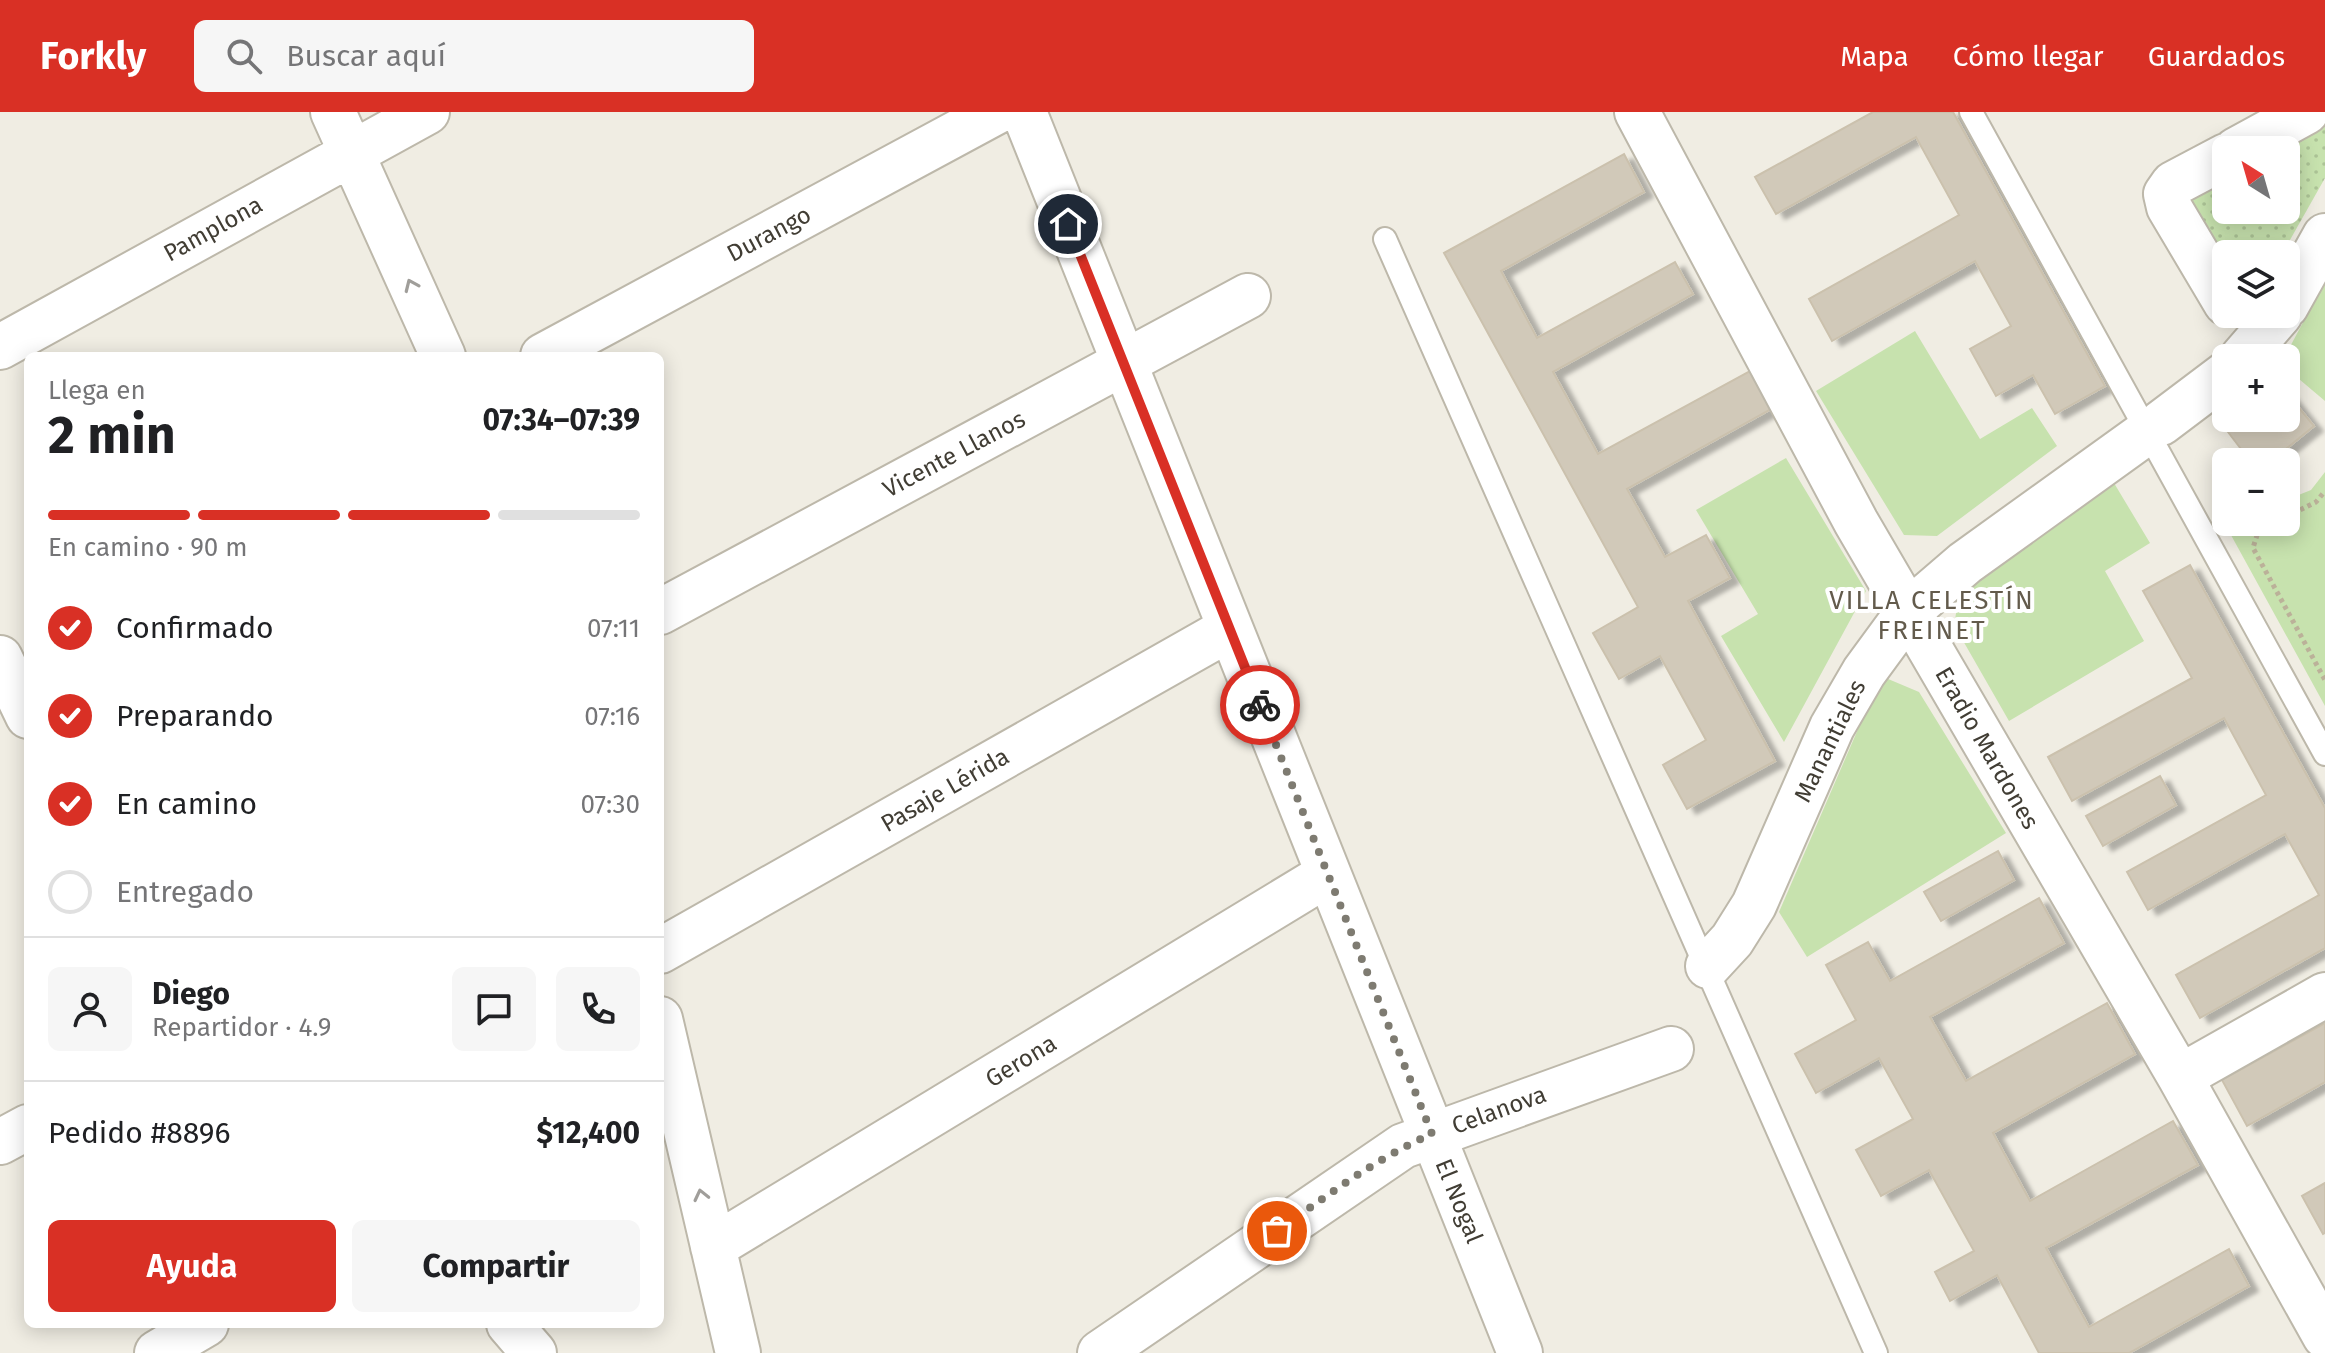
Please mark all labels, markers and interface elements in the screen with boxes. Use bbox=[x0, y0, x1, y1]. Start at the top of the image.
search box bbox=[194, 20, 754, 92]
text: Forkly bbox=[40, 33, 146, 79]
icon: search bbox=[222, 34, 266, 78]
text: Buscar aquí bbox=[286, 38, 446, 74]
text: Mapa bbox=[1840, 40, 1909, 73]
text: Cómo llegar bbox=[1953, 40, 2104, 73]
text: Guardados bbox=[2148, 40, 2285, 73]
north arrow bbox=[2212, 136, 2300, 224]
map controls bbox=[2212, 136, 2300, 536]
street label: Pamplona bbox=[159, 190, 267, 268]
pin bbox=[1034, 190, 1102, 258]
street label: Durango bbox=[722, 200, 816, 268]
icon: home bbox=[1046, 202, 1090, 246]
button: layers bbox=[2212, 240, 2300, 328]
one-way arrow bbox=[405, 278, 421, 293]
button: + bbox=[2212, 344, 2300, 432]
text: Llega en bbox=[48, 375, 146, 406]
text: 07:34–07:39 bbox=[483, 402, 640, 438]
text: 2 min bbox=[48, 404, 176, 467]
street label: Vicente Llanos bbox=[878, 405, 1030, 503]
button: − bbox=[2212, 448, 2300, 536]
text: En camino · 90 m bbox=[48, 532, 247, 563]
district label: VILLA CELESTÍN FREINET bbox=[1829, 585, 2035, 646]
icon: check bbox=[48, 606, 92, 650]
text: Confirmado bbox=[116, 610, 274, 646]
text: 07:11 bbox=[587, 613, 640, 644]
street label: Eradio Mardones bbox=[1929, 662, 2045, 834]
courier bbox=[1220, 665, 1300, 745]
street label: Manantiales bbox=[1788, 675, 1872, 807]
icon: bike bbox=[1238, 683, 1282, 727]
icon: check bbox=[48, 694, 92, 738]
text: Preparando bbox=[116, 698, 274, 734]
text: 07:16 bbox=[584, 701, 640, 732]
street label: Pasaje Lérida bbox=[876, 742, 1014, 838]
icon: check bbox=[48, 782, 92, 826]
text: En camino bbox=[116, 786, 257, 822]
text: 07:30 bbox=[581, 789, 640, 820]
text: Entregado bbox=[116, 874, 254, 910]
button: person bbox=[48, 967, 132, 1051]
button: chat bbox=[452, 967, 536, 1051]
button: phone bbox=[556, 967, 640, 1051]
text: Diego bbox=[152, 976, 230, 1012]
text: Repartidor · 4.9 bbox=[152, 1012, 331, 1043]
street label: Gerona bbox=[980, 1029, 1062, 1093]
street label: Celanova bbox=[1448, 1080, 1550, 1140]
text: Pedido #8896 bbox=[48, 1115, 231, 1151]
text: $12,400 bbox=[537, 1115, 640, 1151]
street label: El Nogal bbox=[1429, 1155, 1489, 1247]
one-way arrow bbox=[693, 1189, 710, 1203]
pin bbox=[1243, 1197, 1311, 1265]
icon: bag bbox=[1255, 1209, 1299, 1253]
button: Ayuda bbox=[48, 1220, 336, 1312]
button: Compartir bbox=[352, 1220, 640, 1312]

